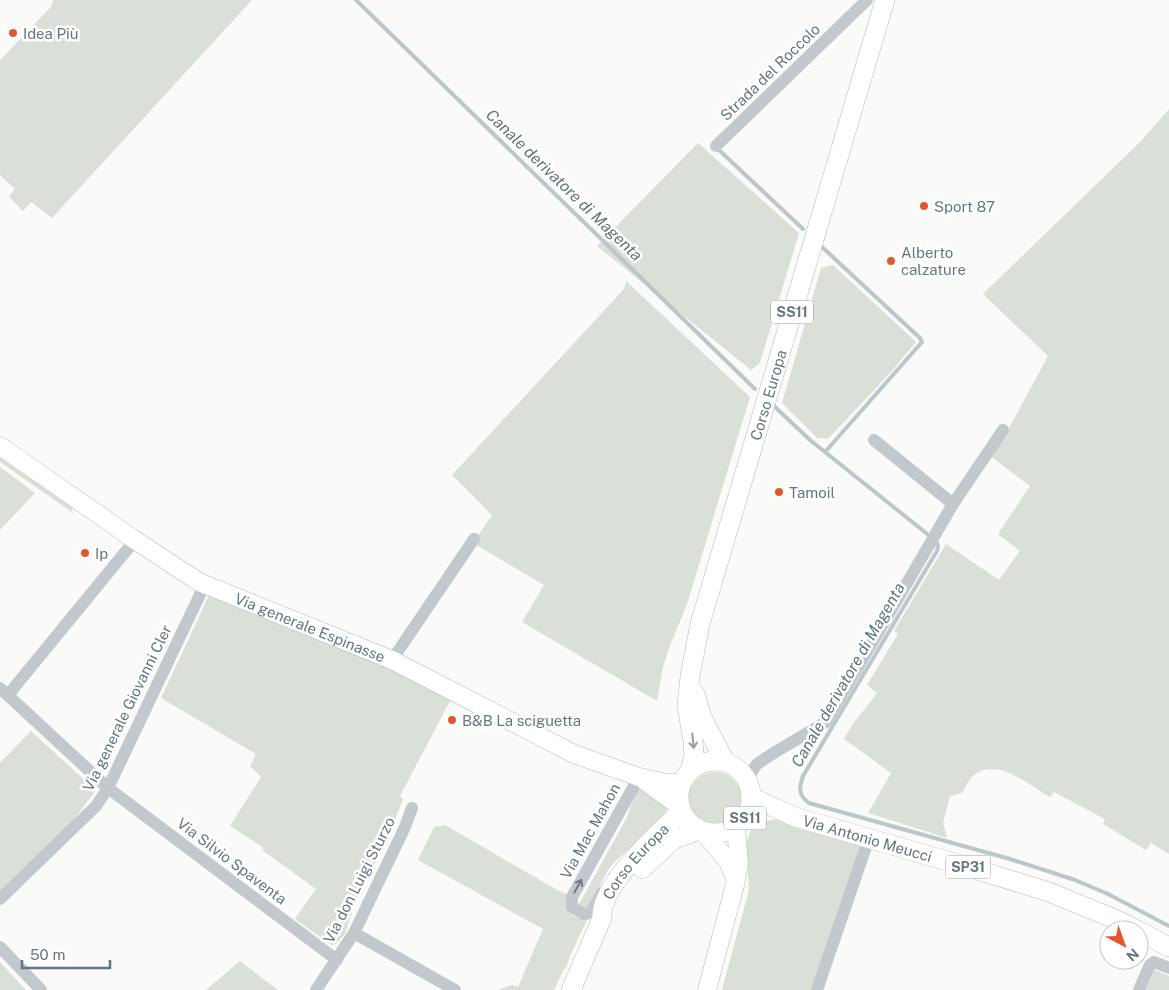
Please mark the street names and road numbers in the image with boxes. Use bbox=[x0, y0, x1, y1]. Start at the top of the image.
street label: Strada del Roccolo bbox=[717, 20, 823, 124]
road number: SS11 bbox=[771, 300, 813, 324]
street label: Corso Europa bbox=[746, 348, 789, 442]
street label: Via generale Espinasse bbox=[233, 589, 388, 665]
street label: Via generale Giovanni Cler bbox=[79, 622, 175, 794]
street label: Via Mac Mahon bbox=[557, 780, 623, 882]
road number: SS11 bbox=[724, 806, 766, 830]
street label: Via Antonio Meucci bbox=[801, 811, 934, 865]
street label: Via Silvio Spaventa bbox=[174, 814, 290, 908]
street label: Via don Luigi Sturzo bbox=[320, 814, 398, 946]
street label: Corso Europa bbox=[599, 820, 672, 902]
road number: SP31 bbox=[946, 856, 990, 879]

